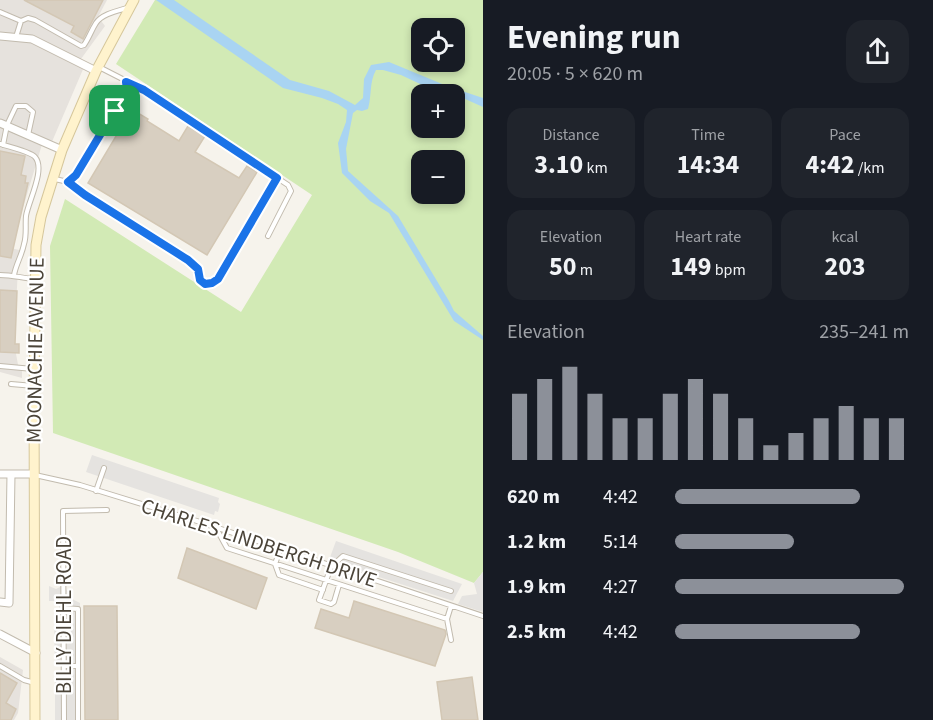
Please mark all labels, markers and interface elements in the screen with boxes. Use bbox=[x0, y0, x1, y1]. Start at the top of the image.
text: Evening run bbox=[507, 14, 681, 61]
map controls bbox=[411, 18, 465, 204]
button: locate bbox=[411, 18, 465, 72]
button: share bbox=[846, 20, 909, 83]
text: 20:05 · 5 × 620 m bbox=[507, 60, 643, 88]
button: + bbox=[411, 84, 465, 138]
pin bbox=[89, 85, 140, 136]
icon: arrive bbox=[98, 94, 131, 127]
text: Distance bbox=[543, 124, 599, 146]
text: Time bbox=[691, 124, 725, 146]
text: Pace bbox=[829, 124, 861, 146]
text: 3.10 bbox=[534, 146, 583, 183]
text: 14:34 bbox=[677, 146, 739, 183]
text: 4:42 bbox=[806, 146, 855, 183]
button: − bbox=[411, 150, 465, 204]
text: km bbox=[583, 157, 608, 179]
text: /km bbox=[855, 157, 884, 179]
text: Elevation bbox=[540, 226, 602, 248]
text: Heart rate bbox=[675, 226, 741, 248]
text: kcal bbox=[832, 226, 858, 248]
text: 50 bbox=[549, 248, 577, 285]
text: 149 bbox=[670, 248, 711, 285]
text: 203 bbox=[824, 248, 866, 285]
street label: MOONACHIE AVENUE bbox=[18, 257, 52, 443]
text: m bbox=[577, 259, 593, 281]
text: bpm bbox=[711, 259, 746, 281]
text: Elevation bbox=[507, 318, 585, 346]
text: 235–241 m bbox=[819, 318, 909, 346]
text: 620 m bbox=[507, 483, 560, 511]
text: 4:42 bbox=[603, 483, 638, 511]
street label: CHARLES LINDBERGH DRIVE bbox=[137, 491, 381, 595]
text: 1.2 km bbox=[507, 528, 566, 556]
text: 5:14 bbox=[603, 528, 638, 556]
street label: BILLY DIEHL ROAD bbox=[49, 536, 79, 694]
text: 1.9 km bbox=[507, 573, 566, 601]
text: 4:27 bbox=[603, 573, 638, 601]
text: 2.5 km bbox=[507, 618, 566, 646]
text: 4:42 bbox=[603, 618, 638, 646]

